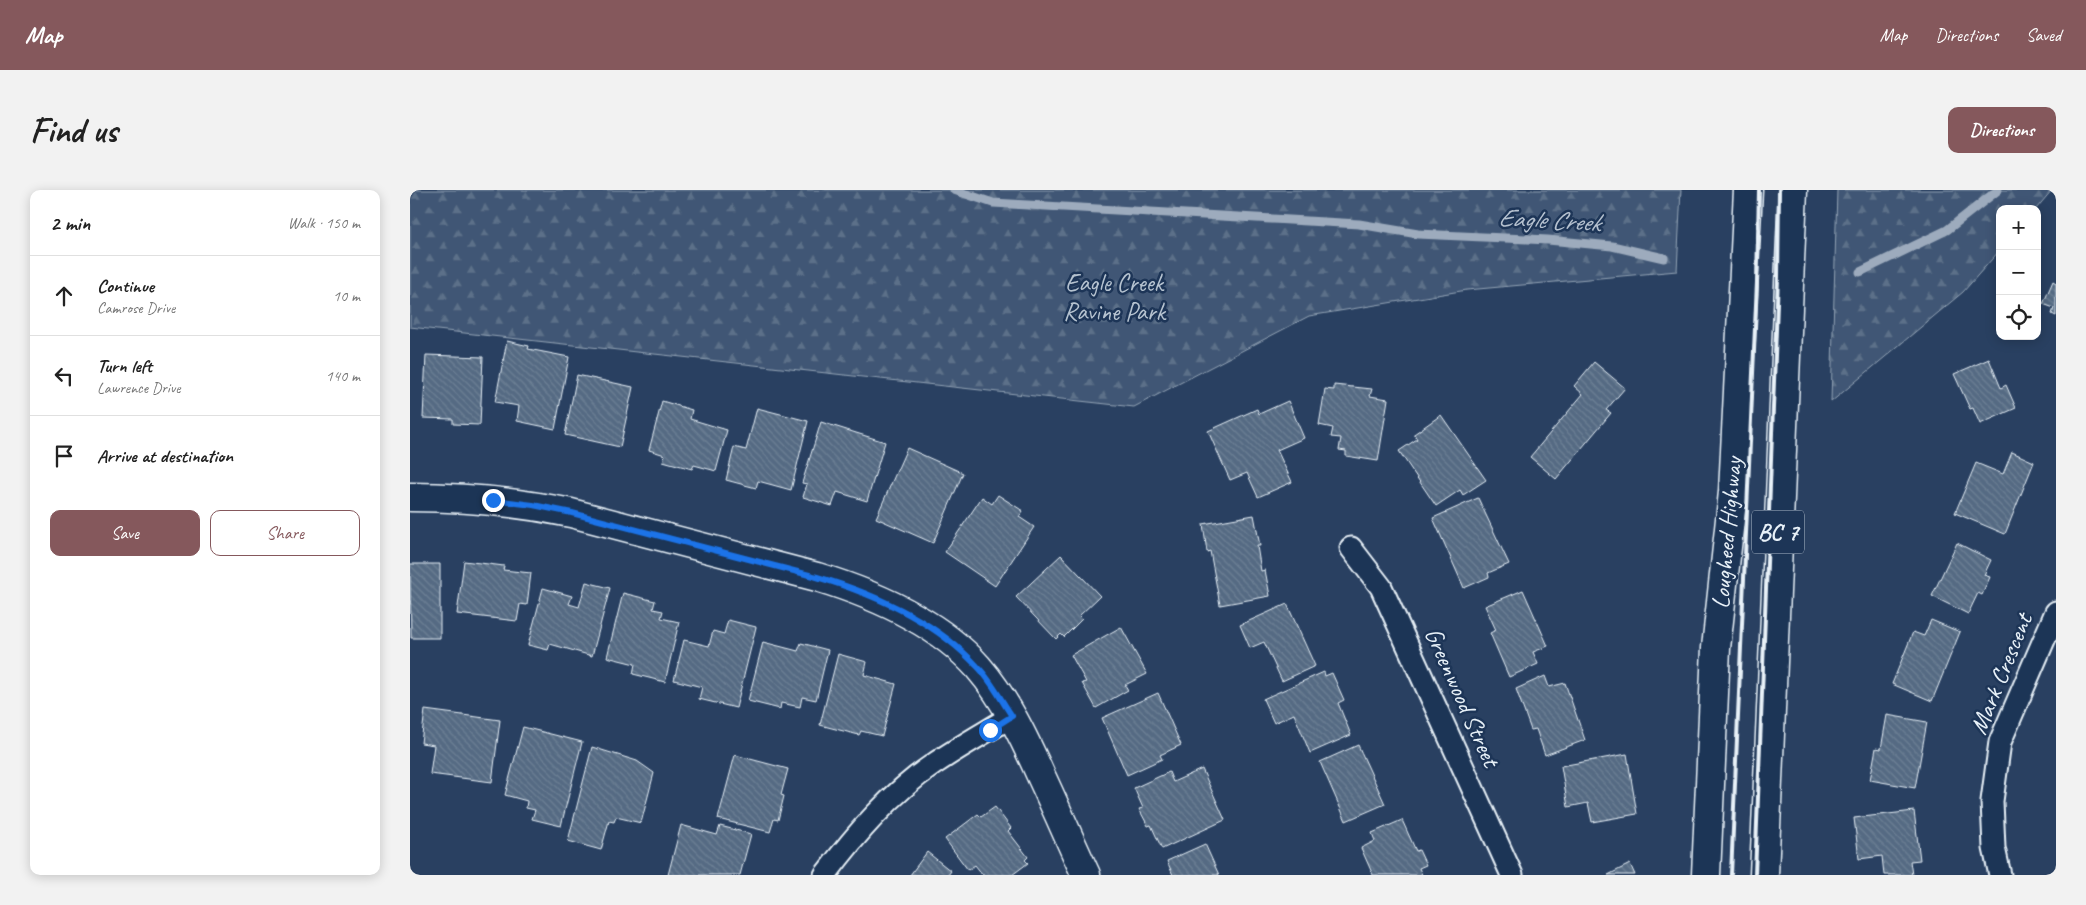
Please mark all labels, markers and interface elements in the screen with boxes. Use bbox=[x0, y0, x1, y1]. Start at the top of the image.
text: Map bbox=[25, 20, 62, 50]
text: Map bbox=[1880, 24, 1907, 46]
text: Directions bbox=[1935, 24, 1998, 46]
text: Saved bbox=[2026, 24, 2061, 46]
button: Directions bbox=[1948, 107, 2056, 153]
text: Find us bbox=[30, 108, 117, 153]
water label: Eagle Creek bbox=[1497, 201, 1605, 239]
map controls bbox=[1996, 205, 2041, 340]
button: + bbox=[1996, 205, 2041, 250]
text: 2 min bbox=[50, 210, 90, 236]
text: Walk · 150 m bbox=[288, 213, 360, 233]
button: − bbox=[1996, 250, 2041, 295]
park label: Eagle Creek Ravine Park bbox=[1063, 267, 1167, 328]
text: Continue bbox=[97, 274, 154, 298]
icon: ahead bbox=[50, 282, 78, 310]
text: 10 m bbox=[333, 286, 360, 306]
button: locate bbox=[1996, 295, 2041, 340]
text: Camrose Drive bbox=[97, 298, 175, 318]
text: Turn left bbox=[97, 354, 152, 378]
icon: left bbox=[50, 362, 78, 390]
text: 140 m bbox=[326, 366, 360, 386]
text: Lawrence Drive bbox=[97, 378, 180, 398]
icon: arrive bbox=[50, 442, 78, 470]
text: Arrive at destination bbox=[97, 444, 233, 468]
street label: Lougheed Highway bbox=[1704, 454, 1750, 610]
route end bbox=[482, 489, 505, 512]
button: Save bbox=[50, 510, 200, 556]
button: Share bbox=[210, 510, 360, 556]
road number: BC 7 bbox=[1752, 511, 1804, 554]
street label: Mark Crescent bbox=[1962, 607, 2041, 739]
street label: Greenwood Street bbox=[1417, 622, 1508, 774]
route start bbox=[979, 719, 1002, 742]

